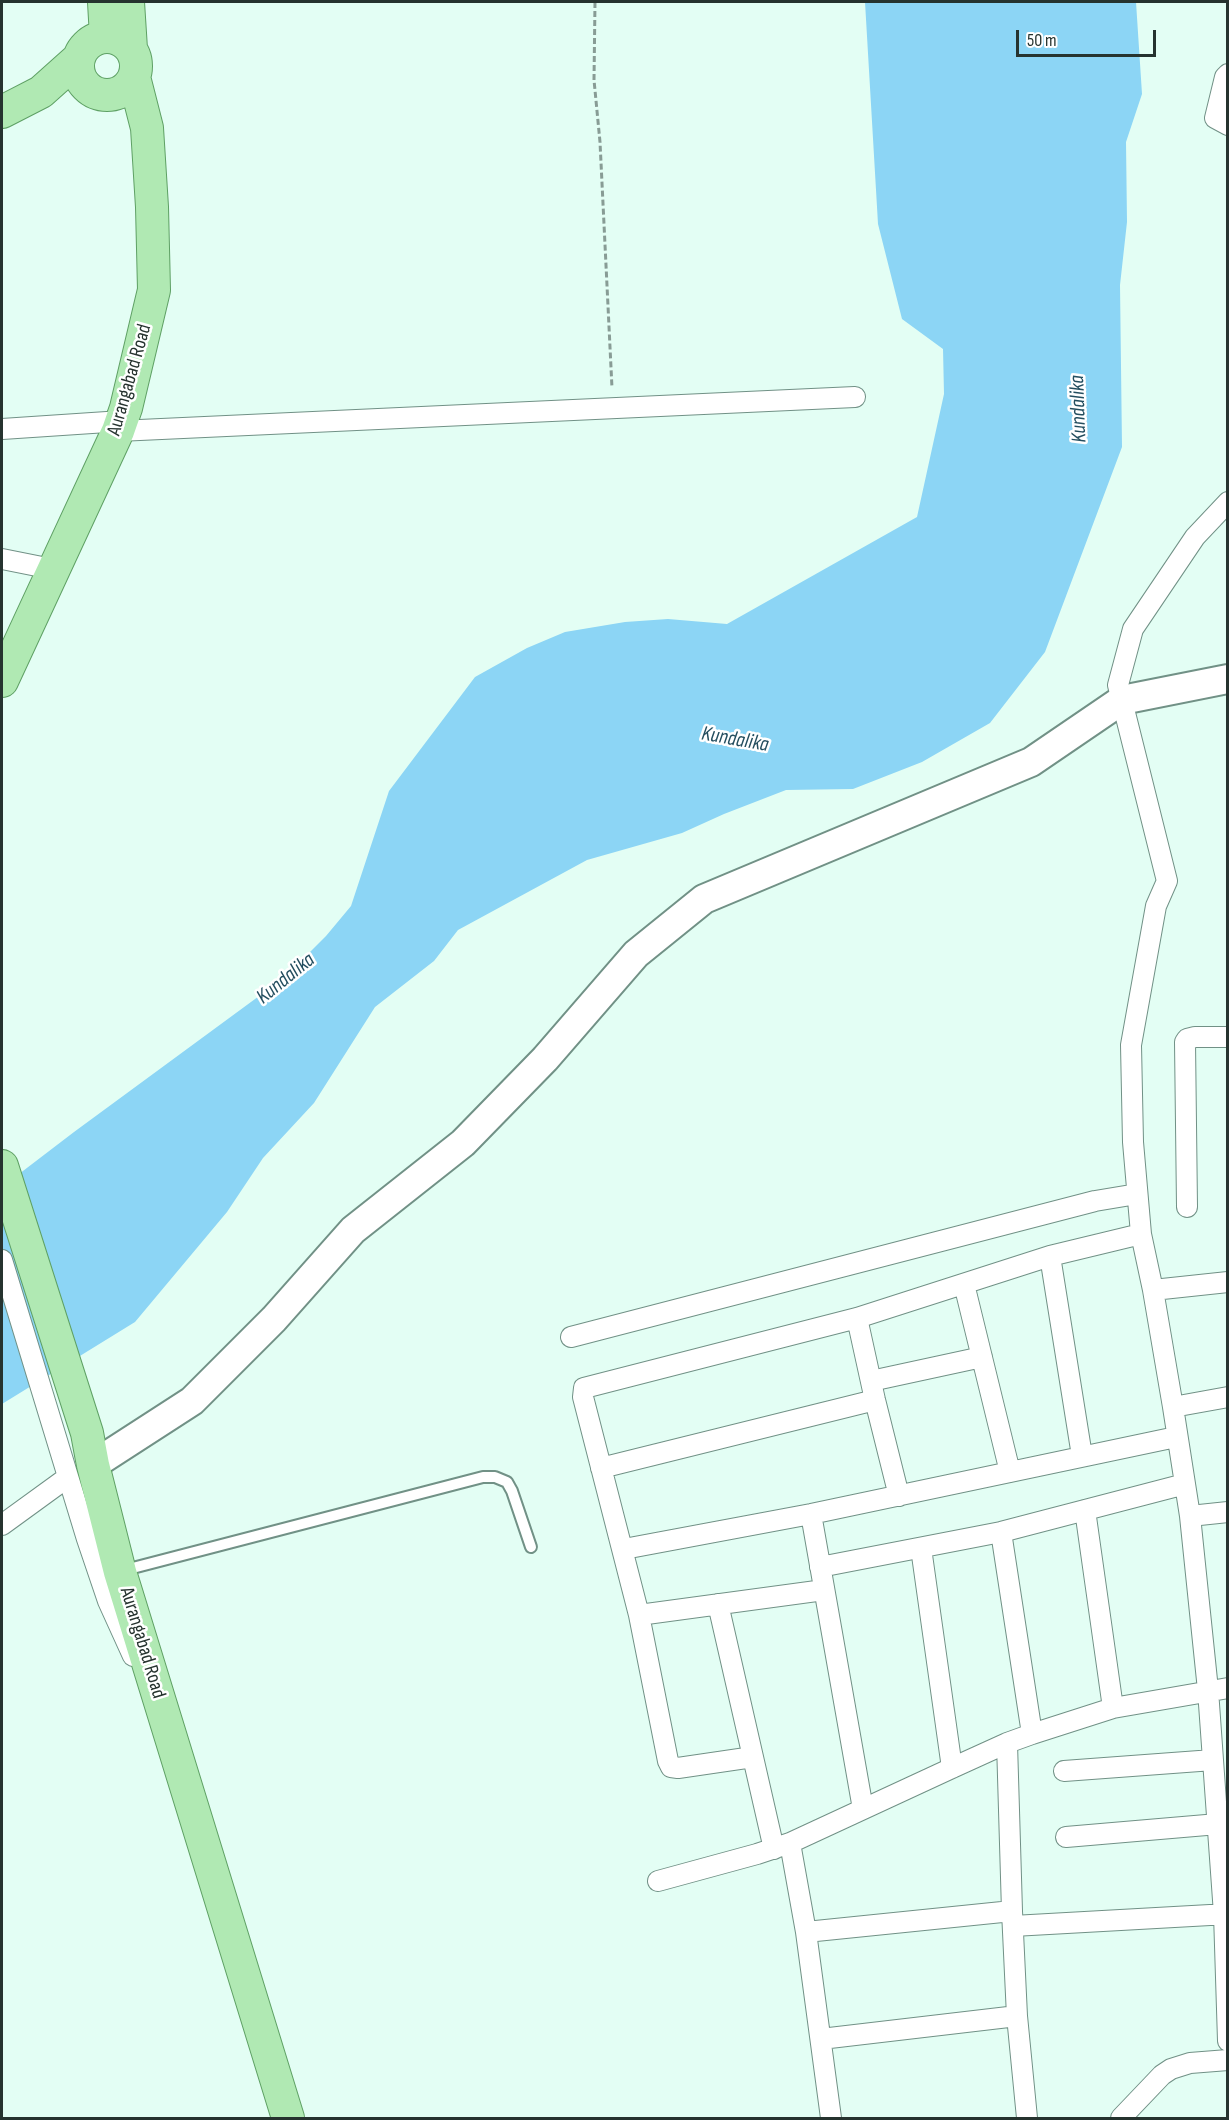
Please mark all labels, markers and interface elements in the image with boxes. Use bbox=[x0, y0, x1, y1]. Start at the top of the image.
scale bar bbox=[1019, 18, 1158, 56]
text: 50 m bbox=[1027, 30, 1057, 51]
street label: Aurangabad Road bbox=[103, 321, 157, 439]
water label: Kundalika bbox=[1065, 375, 1093, 443]
water label: Kundalika bbox=[700, 722, 770, 758]
water label: Kundalika bbox=[252, 948, 320, 1010]
street label: Aurangabad Road bbox=[114, 1585, 170, 1701]

